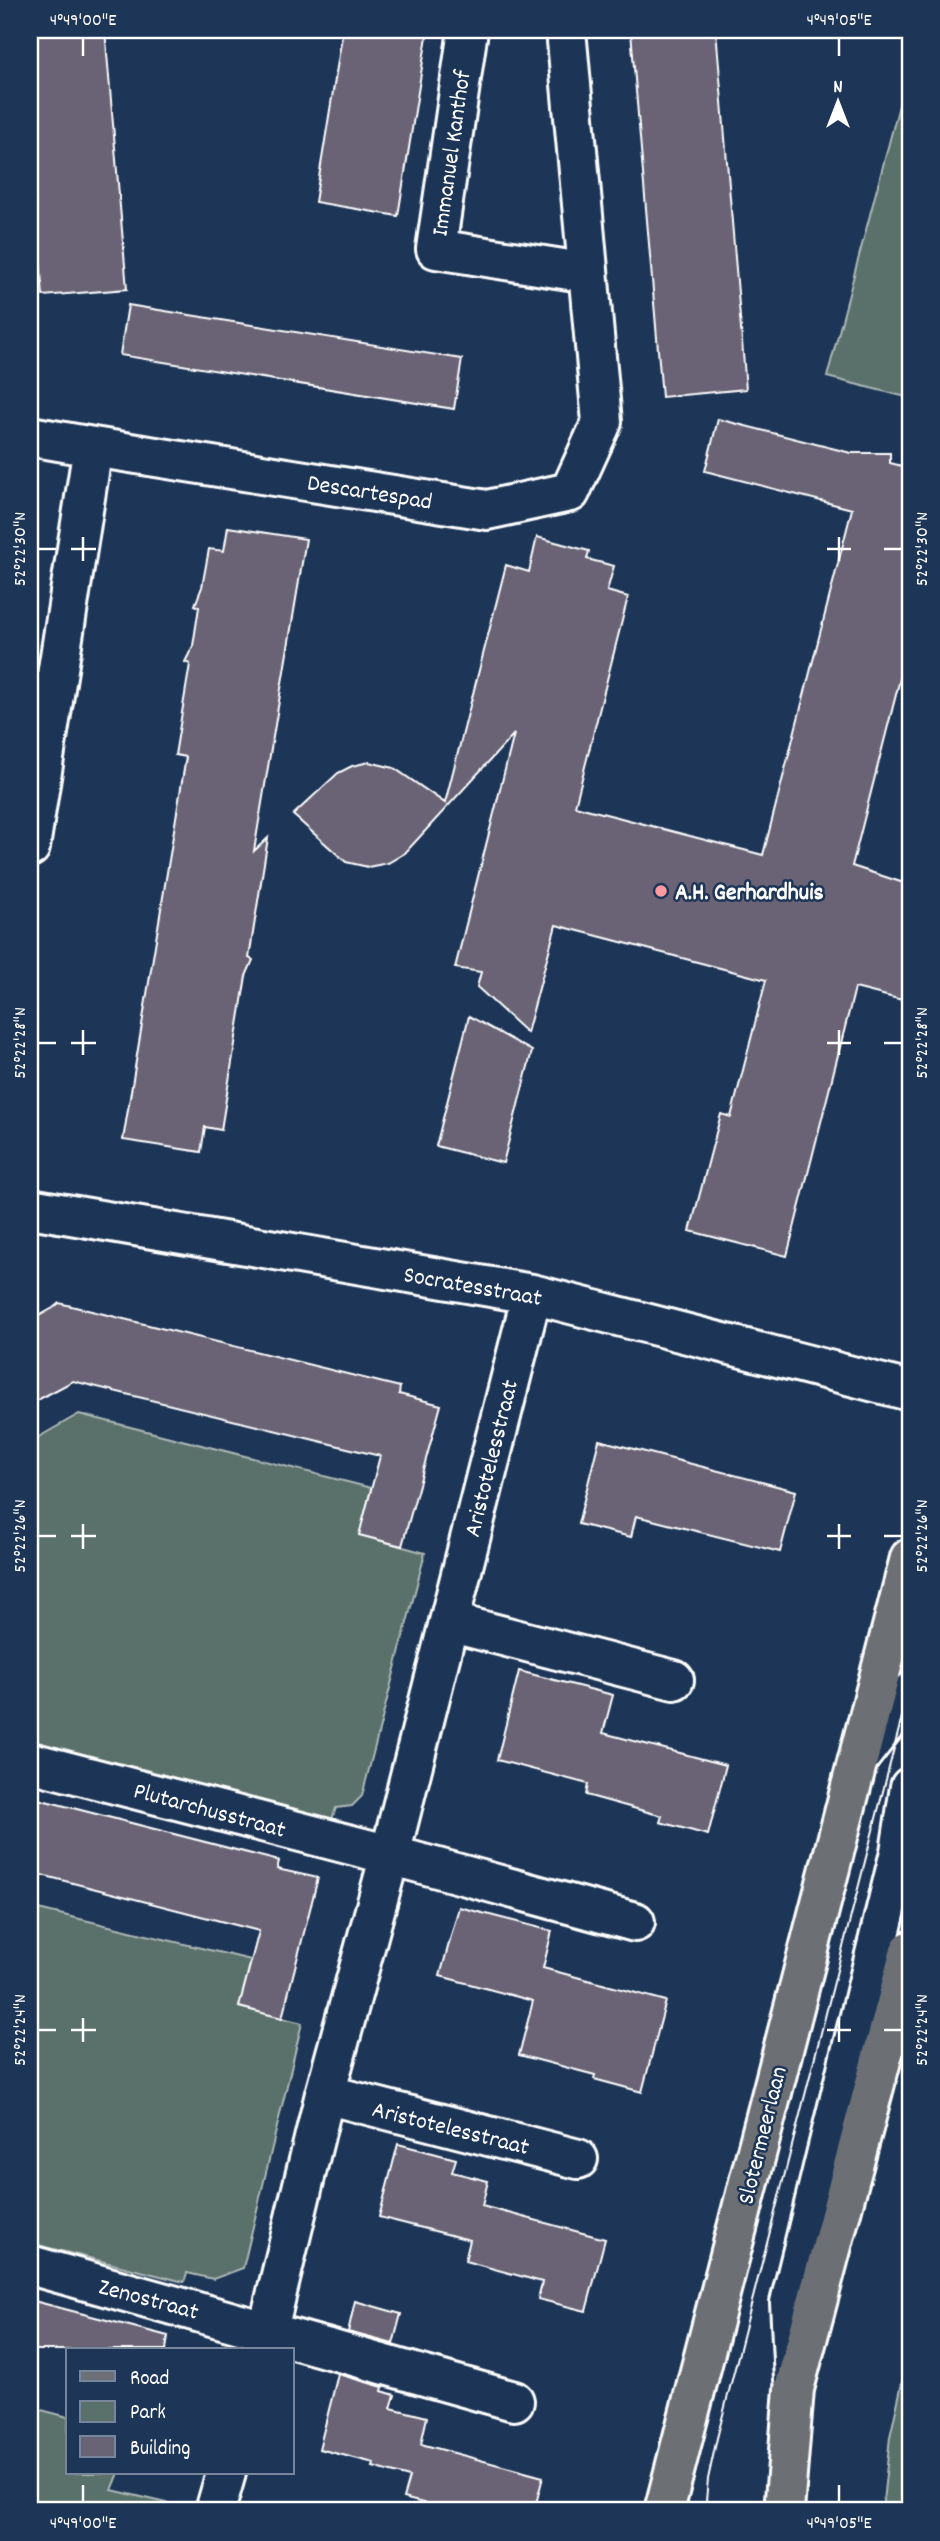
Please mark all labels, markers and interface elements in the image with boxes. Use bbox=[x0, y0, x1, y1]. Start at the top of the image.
text: 4°49'00"E bbox=[50, 9, 116, 34]
text: 4°49'05"E bbox=[806, 9, 872, 34]
north arrow bbox=[804, 66, 874, 136]
street label: Immanuel Kanthof bbox=[424, 68, 482, 239]
text: N bbox=[833, 75, 843, 102]
street label: Descartespad bbox=[305, 467, 434, 521]
text: 52°22'30"N bbox=[9, 512, 34, 586]
text: 52°22'30"N bbox=[911, 512, 936, 586]
place label: A.H. Gerhardhuis bbox=[675, 877, 824, 911]
marker: A.H. Gerhardhuis bbox=[653, 883, 669, 899]
text: 52°22'28"N bbox=[9, 1007, 34, 1079]
text: 52°22'28"N bbox=[911, 1007, 936, 1079]
street label: Socratesstraat bbox=[401, 1259, 544, 1317]
street label: Aristotelesstraat bbox=[457, 1376, 529, 1541]
text: 52°22'26"N bbox=[9, 1499, 34, 1573]
text: 52°22'26"N bbox=[911, 1499, 936, 1573]
street label: Plutarchusstraat bbox=[129, 1775, 289, 1849]
text: 52°22'24"N bbox=[9, 1994, 34, 2066]
text: 52°22'24"N bbox=[911, 1994, 936, 2066]
street label: Slotermeerlaan bbox=[730, 2063, 797, 2208]
street label: Aristotelesstraat bbox=[368, 2094, 533, 2166]
street label: Zenostraat bbox=[94, 2271, 202, 2331]
legend bbox=[66, 2348, 294, 2474]
text: Road bbox=[130, 2365, 169, 2395]
text: Park bbox=[130, 2399, 166, 2429]
text: Building bbox=[130, 2435, 190, 2465]
text: 4°49'00"E bbox=[50, 2512, 116, 2537]
text: 4°49'05"E bbox=[806, 2512, 872, 2537]

